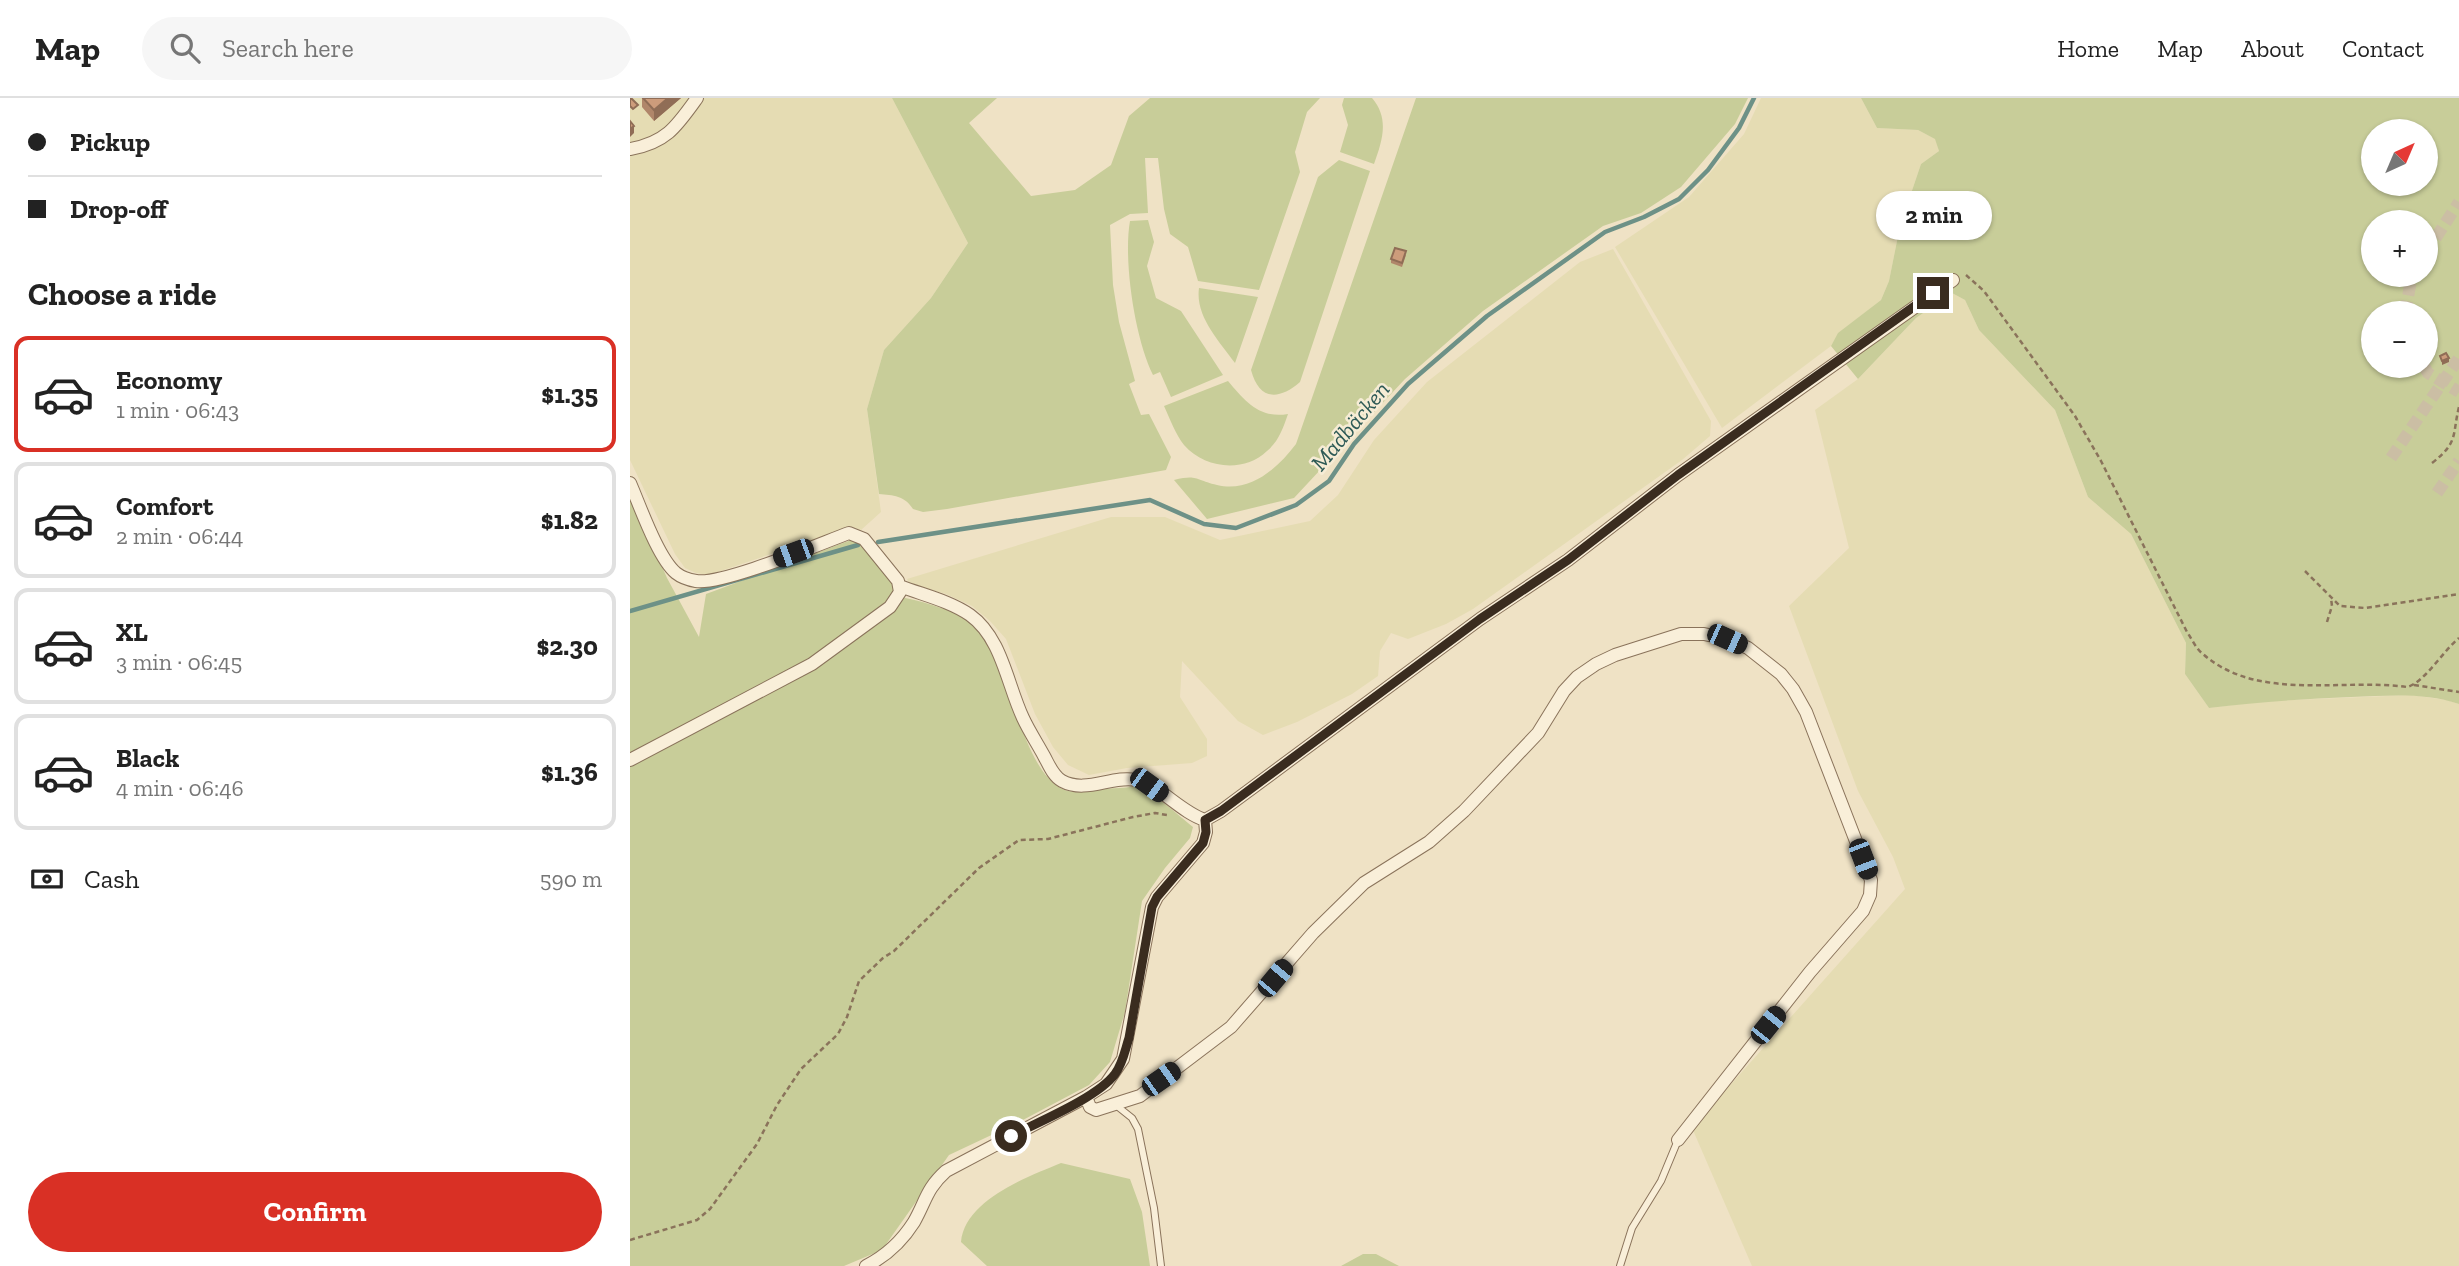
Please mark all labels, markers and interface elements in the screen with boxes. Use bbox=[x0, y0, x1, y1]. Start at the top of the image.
search box bbox=[142, 17, 632, 80]
text: Map bbox=[35, 29, 100, 68]
icon: search bbox=[166, 29, 204, 67]
text: Search here bbox=[222, 32, 354, 64]
text: Home bbox=[2057, 34, 2119, 63]
text: Map bbox=[2157, 34, 2203, 63]
text: About bbox=[2241, 34, 2304, 63]
text: Contact bbox=[2342, 34, 2424, 63]
north arrow bbox=[2361, 119, 2438, 196]
map controls bbox=[2361, 119, 2438, 378]
text: Pickup bbox=[70, 126, 150, 158]
callout: 2 min bbox=[1875, 192, 1991, 240]
text: Drop-off bbox=[70, 193, 167, 225]
text: 2 min bbox=[1905, 201, 1963, 229]
button: + bbox=[2361, 210, 2438, 287]
text: Choose a ride bbox=[28, 275, 216, 313]
route end bbox=[1917, 277, 1949, 309]
button: − bbox=[2361, 301, 2438, 378]
icon: car bbox=[32, 363, 95, 426]
text: Economy bbox=[116, 364, 222, 396]
water label: Madbäcken bbox=[1305, 376, 1395, 476]
text: $1.35 bbox=[541, 378, 598, 410]
text: 1 min · 06:43 bbox=[116, 396, 239, 424]
icon: car bbox=[32, 489, 95, 552]
text: Comfort bbox=[116, 490, 213, 522]
text: $1.82 bbox=[541, 504, 598, 536]
text: 2 min · 06:44 bbox=[116, 522, 243, 550]
car bbox=[770, 536, 817, 570]
icon: car bbox=[32, 615, 95, 678]
text: XL bbox=[116, 616, 148, 648]
car bbox=[1704, 621, 1751, 657]
text: $2.30 bbox=[537, 630, 598, 662]
text: 3 min · 06:45 bbox=[116, 648, 242, 676]
icon: car bbox=[32, 741, 95, 804]
text: Black bbox=[116, 742, 179, 774]
text: $1.36 bbox=[541, 756, 598, 788]
car bbox=[1126, 764, 1173, 806]
text: 4 min · 06:46 bbox=[116, 774, 244, 802]
car bbox=[1846, 836, 1881, 882]
icon: cash bbox=[28, 860, 66, 898]
text: Cash bbox=[84, 863, 139, 895]
text: 590 m bbox=[540, 865, 602, 893]
car bbox=[1254, 955, 1297, 1001]
car bbox=[1747, 1002, 1790, 1048]
car bbox=[1138, 1058, 1185, 1100]
route start bbox=[995, 1120, 1027, 1152]
button: Confirm bbox=[28, 1172, 602, 1252]

